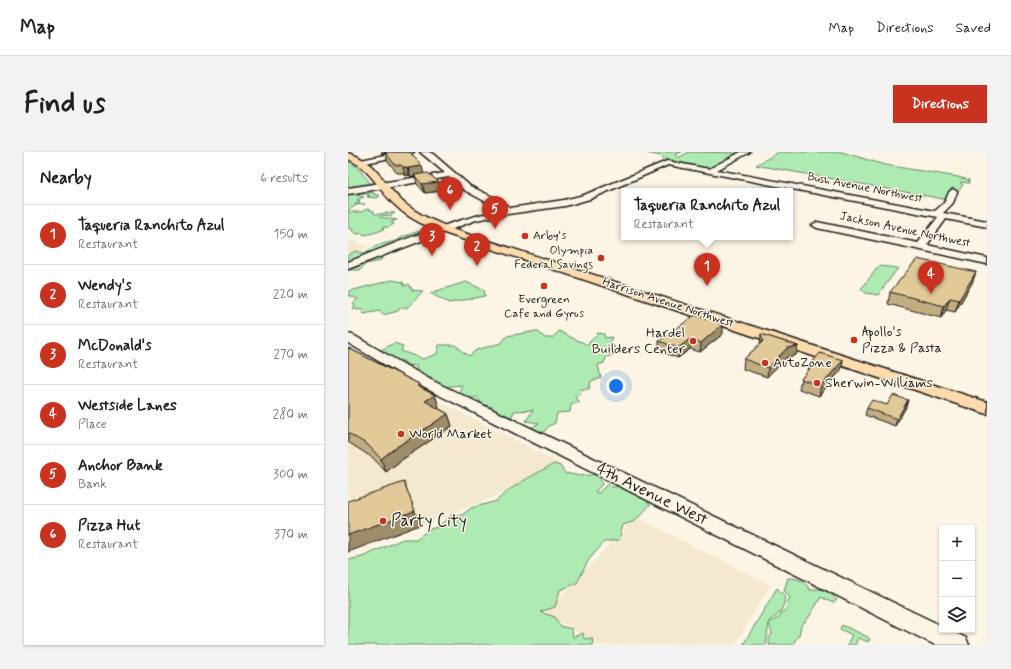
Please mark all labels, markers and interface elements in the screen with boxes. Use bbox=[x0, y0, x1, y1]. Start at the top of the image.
text: Map bbox=[20, 15, 55, 40]
text: Map bbox=[828, 19, 854, 37]
text: Directions bbox=[876, 19, 934, 37]
text: Saved bbox=[956, 19, 991, 37]
button: Directions bbox=[893, 85, 987, 123]
text: Find us bbox=[24, 86, 105, 123]
text: Nearby bbox=[40, 167, 92, 189]
street label: Bush Avenue Northwest bbox=[806, 169, 925, 207]
text: 6 results bbox=[260, 170, 308, 187]
pin: 6 bbox=[437, 177, 463, 210]
popup bbox=[621, 188, 793, 240]
pin: 5 bbox=[482, 196, 508, 229]
text: Taqueria Ranchito Azul bbox=[634, 196, 780, 216]
street label: Jackson Avenue Northwest bbox=[838, 208, 972, 252]
text: Taqueria Ranchito Azul bbox=[78, 216, 225, 236]
text: Restaurant bbox=[634, 216, 694, 233]
pin: 3 bbox=[419, 223, 445, 256]
text: 1 bbox=[50, 226, 56, 243]
text: 150 m bbox=[274, 226, 308, 243]
place label: Arby's bbox=[533, 228, 567, 244]
marker: Arby's bbox=[520, 231, 530, 241]
pin: 2 bbox=[464, 233, 490, 266]
text: Restaurant bbox=[78, 236, 138, 253]
place label: Olympia Federal Savings bbox=[514, 243, 593, 274]
marker: Olympia Federal Savings bbox=[596, 253, 606, 263]
pin: 1 bbox=[694, 253, 720, 286]
pin: 4 bbox=[918, 261, 944, 294]
street label: Harrison Avenue Northwest bbox=[600, 274, 737, 332]
text: Wendy's bbox=[78, 276, 132, 296]
marker: Evergreen Cafe and Gyros bbox=[539, 281, 549, 291]
text: 2 bbox=[50, 286, 56, 303]
text: 220 m bbox=[273, 286, 308, 303]
place label: Evergreen Cafe and Gyros bbox=[504, 292, 585, 322]
text: Restaurant bbox=[78, 296, 138, 313]
place label: Apollo's Pizza & Pasta bbox=[862, 323, 942, 357]
place label: Hardel Builders Center bbox=[592, 324, 685, 358]
marker: Apollo's Pizza & Pasta bbox=[849, 335, 859, 345]
text: McDonald's bbox=[78, 336, 152, 356]
marker: Hardel Builders Center bbox=[688, 336, 698, 346]
text: 3 bbox=[50, 346, 56, 363]
text: 270 m bbox=[273, 346, 308, 363]
place label: AutoZone bbox=[773, 354, 832, 372]
text: Restaurant bbox=[78, 356, 138, 373]
marker: AutoZone bbox=[760, 358, 770, 368]
place label: Sherwin-Williams bbox=[825, 374, 933, 392]
your location bbox=[606, 376, 626, 396]
marker: Sherwin-Williams bbox=[812, 378, 822, 388]
text: Westside Lanes bbox=[78, 396, 177, 416]
text: 4 bbox=[49, 406, 57, 423]
text: 280 m bbox=[273, 406, 308, 423]
text: Place bbox=[78, 416, 107, 433]
place label: World Market bbox=[409, 425, 492, 443]
marker: World Market bbox=[396, 429, 406, 439]
text: Anchor Bank bbox=[78, 456, 163, 476]
street label: 4th Avenue West bbox=[593, 457, 712, 531]
text: 5 bbox=[49, 466, 57, 483]
text: 300 m bbox=[273, 466, 308, 483]
text: Bank bbox=[78, 476, 107, 493]
place label: Party City bbox=[391, 510, 467, 533]
text: Pizza Hut bbox=[78, 516, 140, 536]
marker: Party City bbox=[378, 516, 388, 526]
map controls bbox=[939, 525, 975, 633]
button: + bbox=[939, 525, 975, 561]
text: 6 bbox=[50, 526, 56, 543]
text: 370 m bbox=[274, 526, 308, 543]
text: Restaurant bbox=[78, 536, 138, 553]
button: − bbox=[939, 561, 975, 597]
button: layers bbox=[939, 597, 975, 633]

